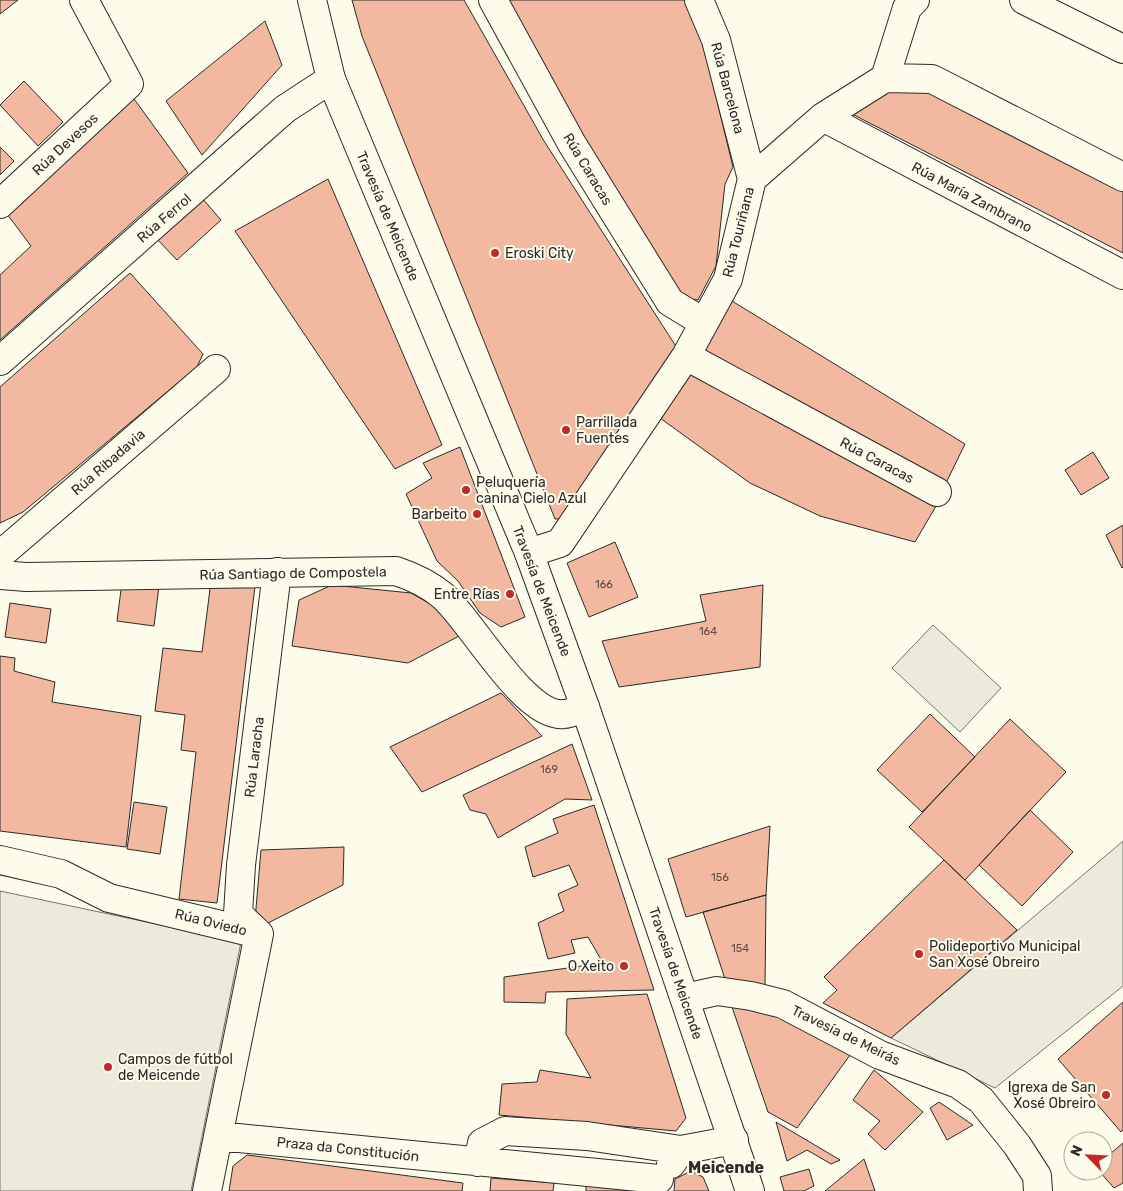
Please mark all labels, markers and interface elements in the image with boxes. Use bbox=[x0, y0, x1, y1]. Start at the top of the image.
street label: Rúa Barcelona bbox=[707, 40, 748, 136]
street label: Rúa Devesos bbox=[29, 110, 102, 179]
street label: Rúa Caracas bbox=[559, 130, 616, 208]
street label: Travesía de Meicende bbox=[353, 149, 423, 284]
street label: Rúa María Zambrano bbox=[909, 159, 1035, 236]
street label: Rúa Touriñana bbox=[719, 185, 758, 279]
street label: Rúa Ferrol bbox=[134, 190, 195, 247]
place label: Eroski City bbox=[505, 245, 574, 262]
marker: Eroski City bbox=[489, 247, 501, 259]
place label: Parrillada Fuentes bbox=[576, 414, 637, 447]
marker: Parrillada Fuentes bbox=[560, 424, 572, 436]
street label: Rúa Ribadavia bbox=[68, 426, 149, 499]
street label: Rúa Caracas bbox=[837, 434, 917, 487]
place label: Peluquería canina Cielo Azul bbox=[476, 474, 586, 507]
marker: Peluquería canina Cielo Azul bbox=[460, 484, 472, 496]
place label: Barbeito bbox=[412, 506, 467, 523]
marker: Barbeito bbox=[471, 508, 483, 520]
street label: Travesía de Meicende bbox=[509, 523, 574, 659]
street label: Rúa Santiago de Compostela bbox=[199, 563, 387, 584]
house number: 166 bbox=[595, 578, 613, 591]
place label: Entre Rías bbox=[434, 586, 500, 603]
marker: Entre Rías bbox=[504, 588, 516, 600]
house number: 164 bbox=[699, 625, 717, 638]
street label: Rúa Laracha bbox=[241, 716, 268, 798]
house number: 169 bbox=[540, 763, 558, 776]
house number: 156 bbox=[711, 871, 729, 884]
street label: Rúa Oviedo bbox=[173, 905, 249, 940]
street label: Travesía de Meicende bbox=[645, 905, 706, 1042]
place label: Polideportivo Municipal San Xosé Obreiro bbox=[929, 938, 1080, 971]
house number: 154 bbox=[731, 942, 749, 955]
marker: Polideportivo Municipal San Xosé Obreiro bbox=[913, 948, 925, 960]
place label: O Xeito bbox=[568, 958, 614, 975]
marker: O Xeito bbox=[618, 960, 630, 972]
street label: Travesía de Meirás bbox=[789, 1002, 903, 1069]
place label: Campos de fútbol de Meicende bbox=[118, 1051, 233, 1084]
marker: Campos de fútbol de Meicende bbox=[102, 1061, 114, 1073]
place label: Igrexa de San Xosé Obreiro bbox=[1008, 1079, 1096, 1112]
marker: Igrexa de San Xosé Obreiro bbox=[1100, 1089, 1112, 1101]
north arrow bbox=[1063, 1131, 1113, 1181]
street label: Praza da Constitución bbox=[276, 1134, 420, 1165]
text: N bbox=[1067, 1143, 1086, 1159]
district label: Meicende bbox=[688, 1158, 764, 1177]

